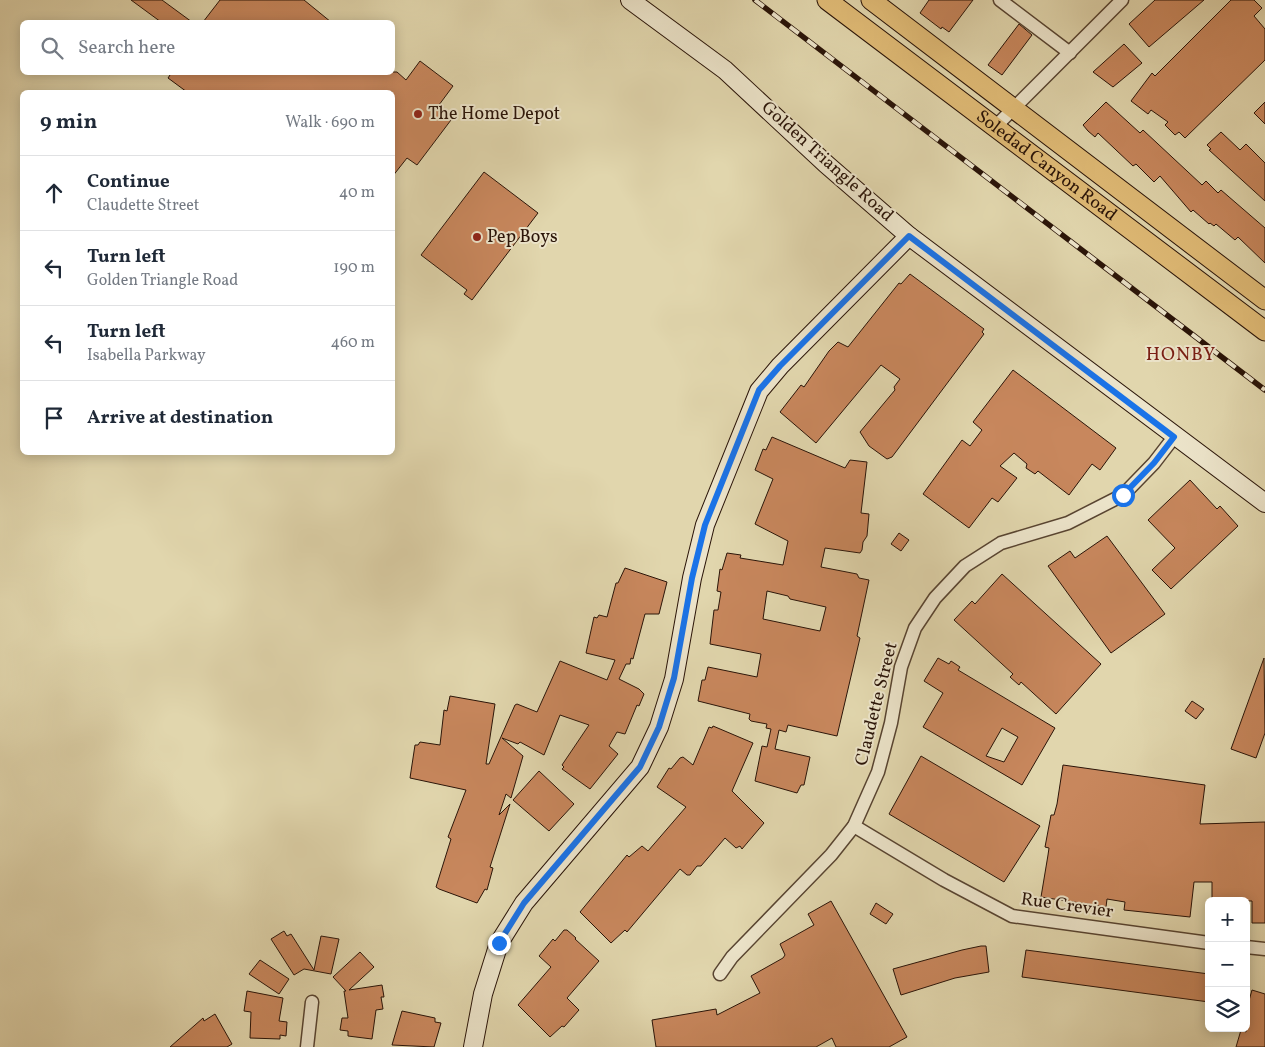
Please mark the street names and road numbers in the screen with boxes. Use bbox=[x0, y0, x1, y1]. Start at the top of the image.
street label: Golden Triangle Road bbox=[755, 96, 899, 228]
street label: Soledad Canyon Road bbox=[971, 104, 1122, 227]
street label: Claudette Street bbox=[850, 640, 904, 768]
street label: Rue Crevier bbox=[1019, 887, 1115, 925]

